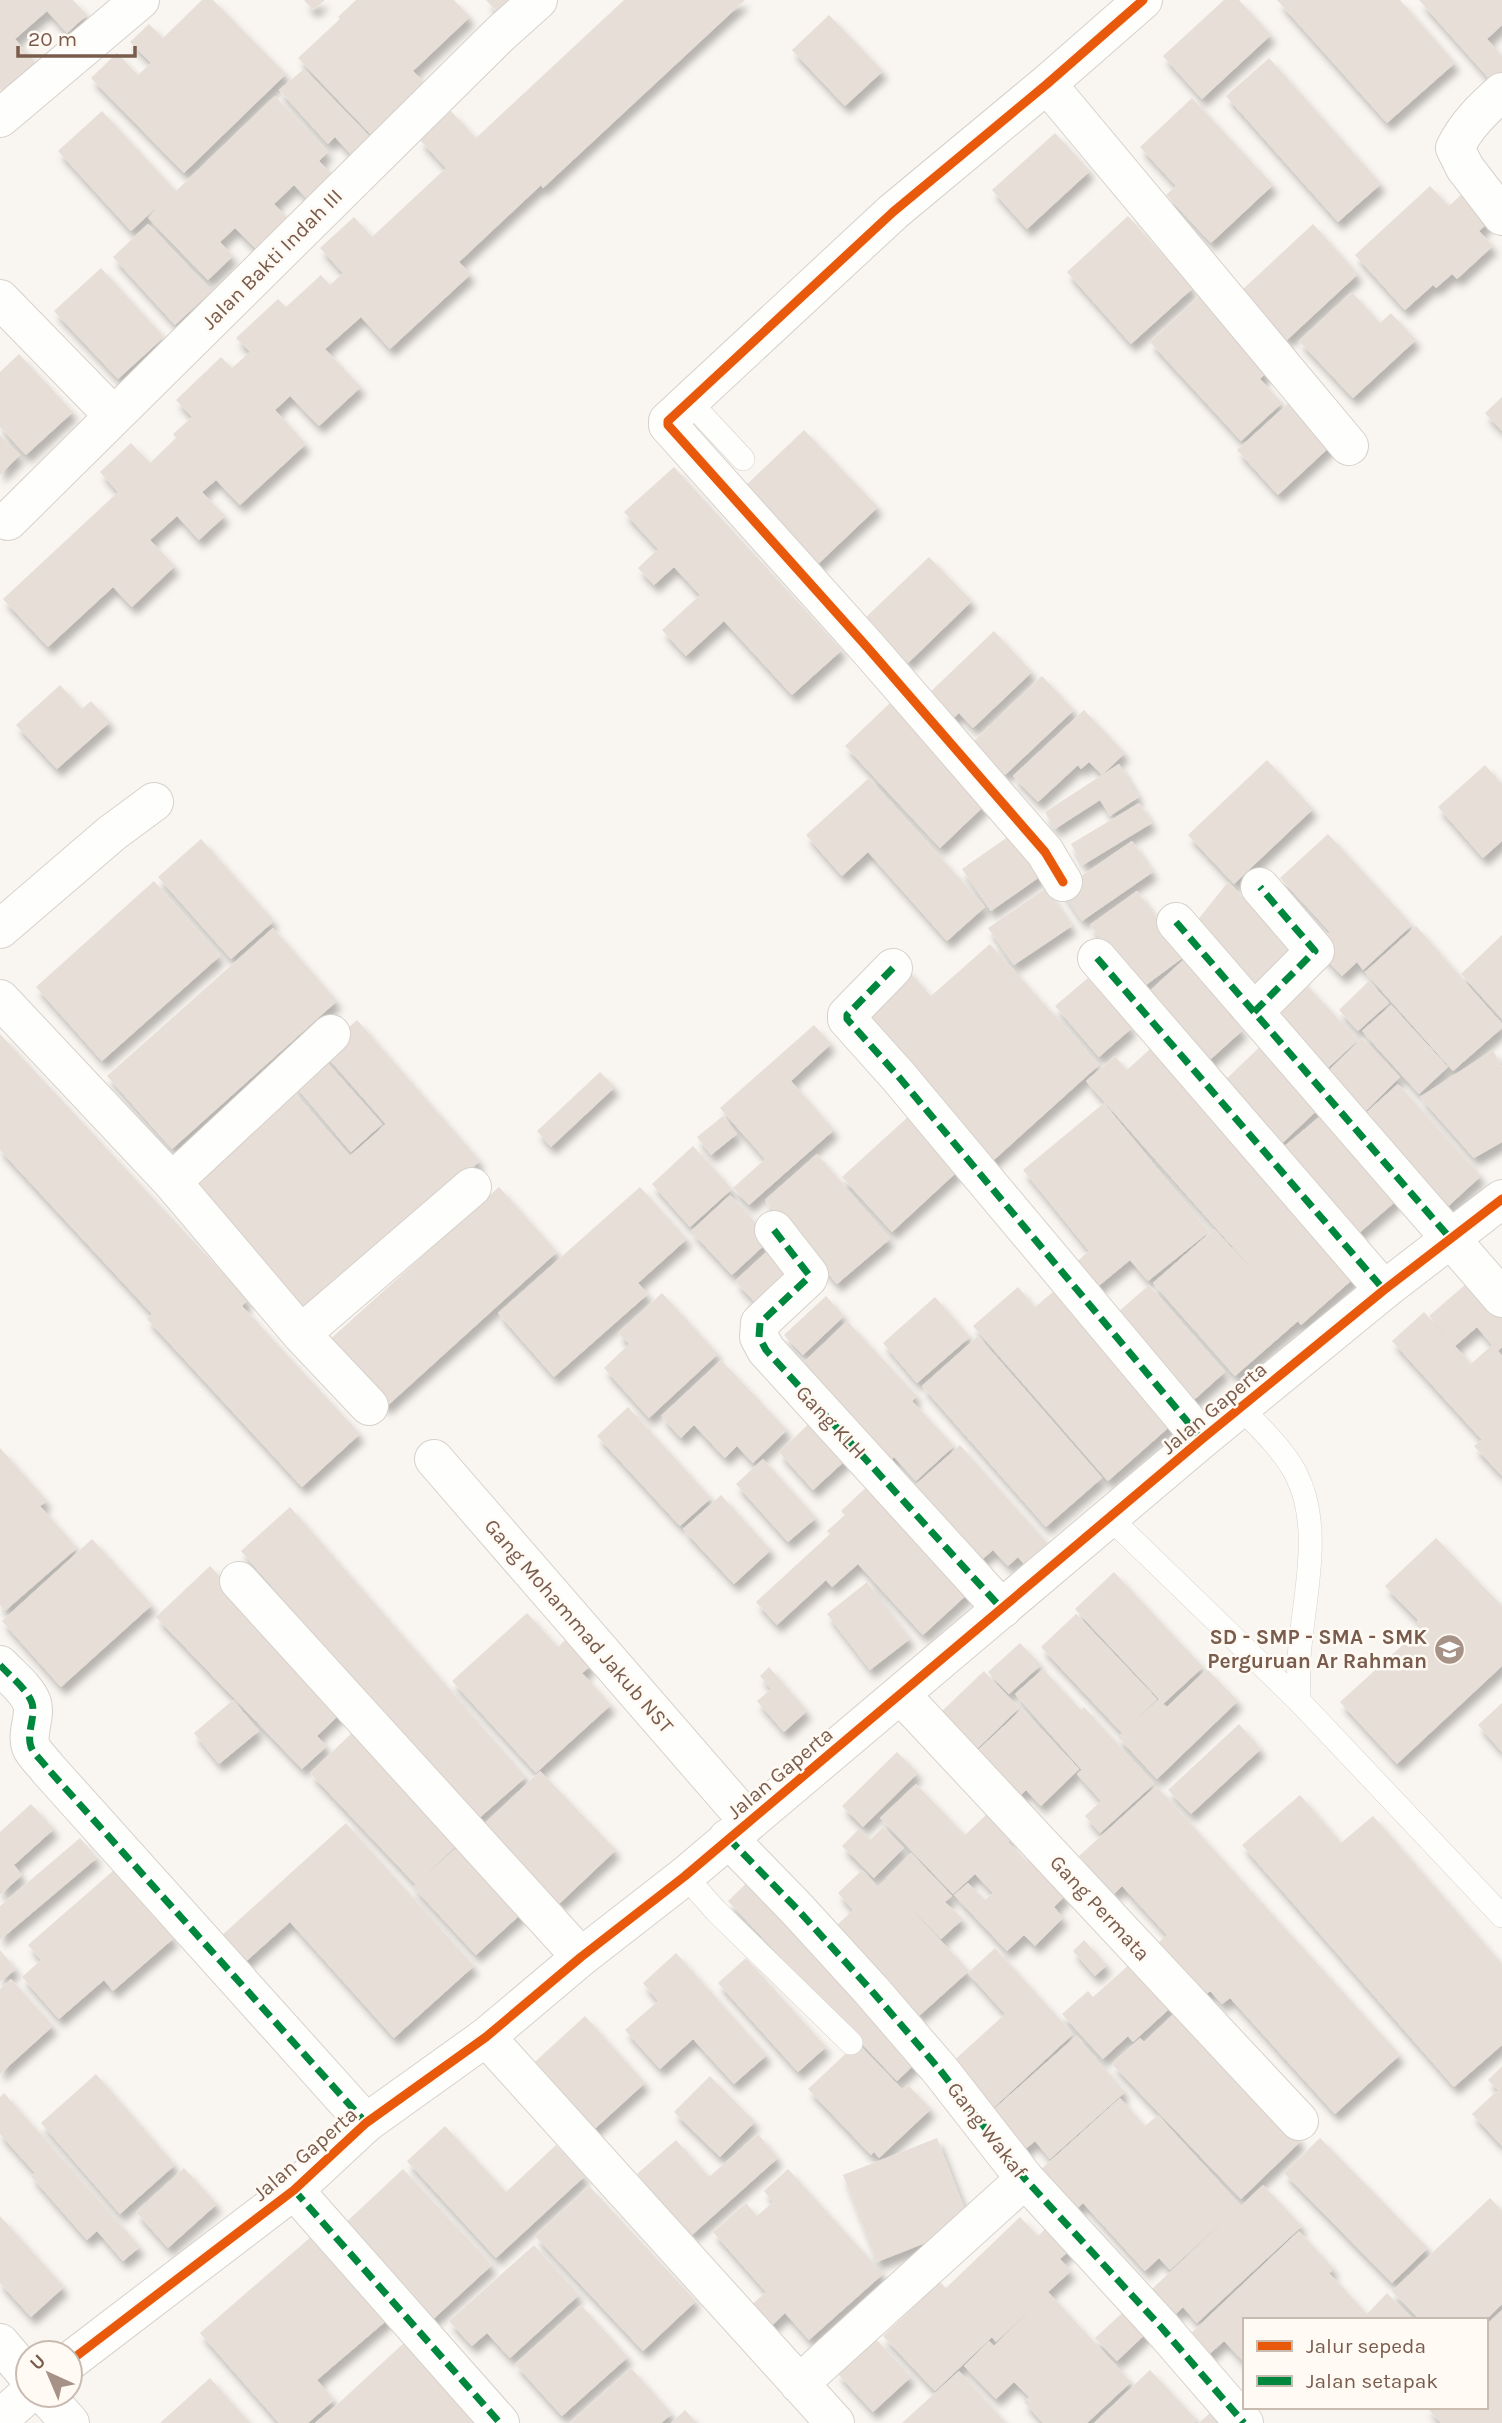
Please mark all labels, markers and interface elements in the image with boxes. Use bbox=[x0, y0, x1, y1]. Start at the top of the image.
scale bar bbox=[18, 14, 135, 58]
text: 20 m bbox=[28, 27, 77, 51]
street label: Jalan Bakti Indah III bbox=[197, 184, 347, 334]
street label: Jalan Gaperta bbox=[1156, 1357, 1272, 1459]
street label: Gang KLH bbox=[791, 1380, 871, 1464]
street label: Gang Mohammad Jakub NST bbox=[479, 1514, 679, 1738]
place label: SD - SMP - SMA - SMK Perguruan Ar Rahman bbox=[1207, 1625, 1427, 1673]
school or university icon: SD - SMP - SMA - SMK Perguruan Ar Rahman bbox=[1433, 1632, 1467, 1666]
street label: Jalan Gaperta bbox=[722, 1722, 838, 1824]
street label: Gang Permata bbox=[1045, 1850, 1155, 1966]
street label: Gang Wakaf bbox=[942, 2077, 1032, 2183]
street label: Jalan Gaperta bbox=[248, 2102, 362, 2206]
legend bbox=[1243, 2318, 1488, 2409]
text: Jalur sepeda bbox=[1306, 2334, 1426, 2358]
north arrow bbox=[14, 2339, 84, 2409]
text: U bbox=[26, 2350, 50, 2375]
text: Jalan setapak bbox=[1306, 2369, 1438, 2393]

